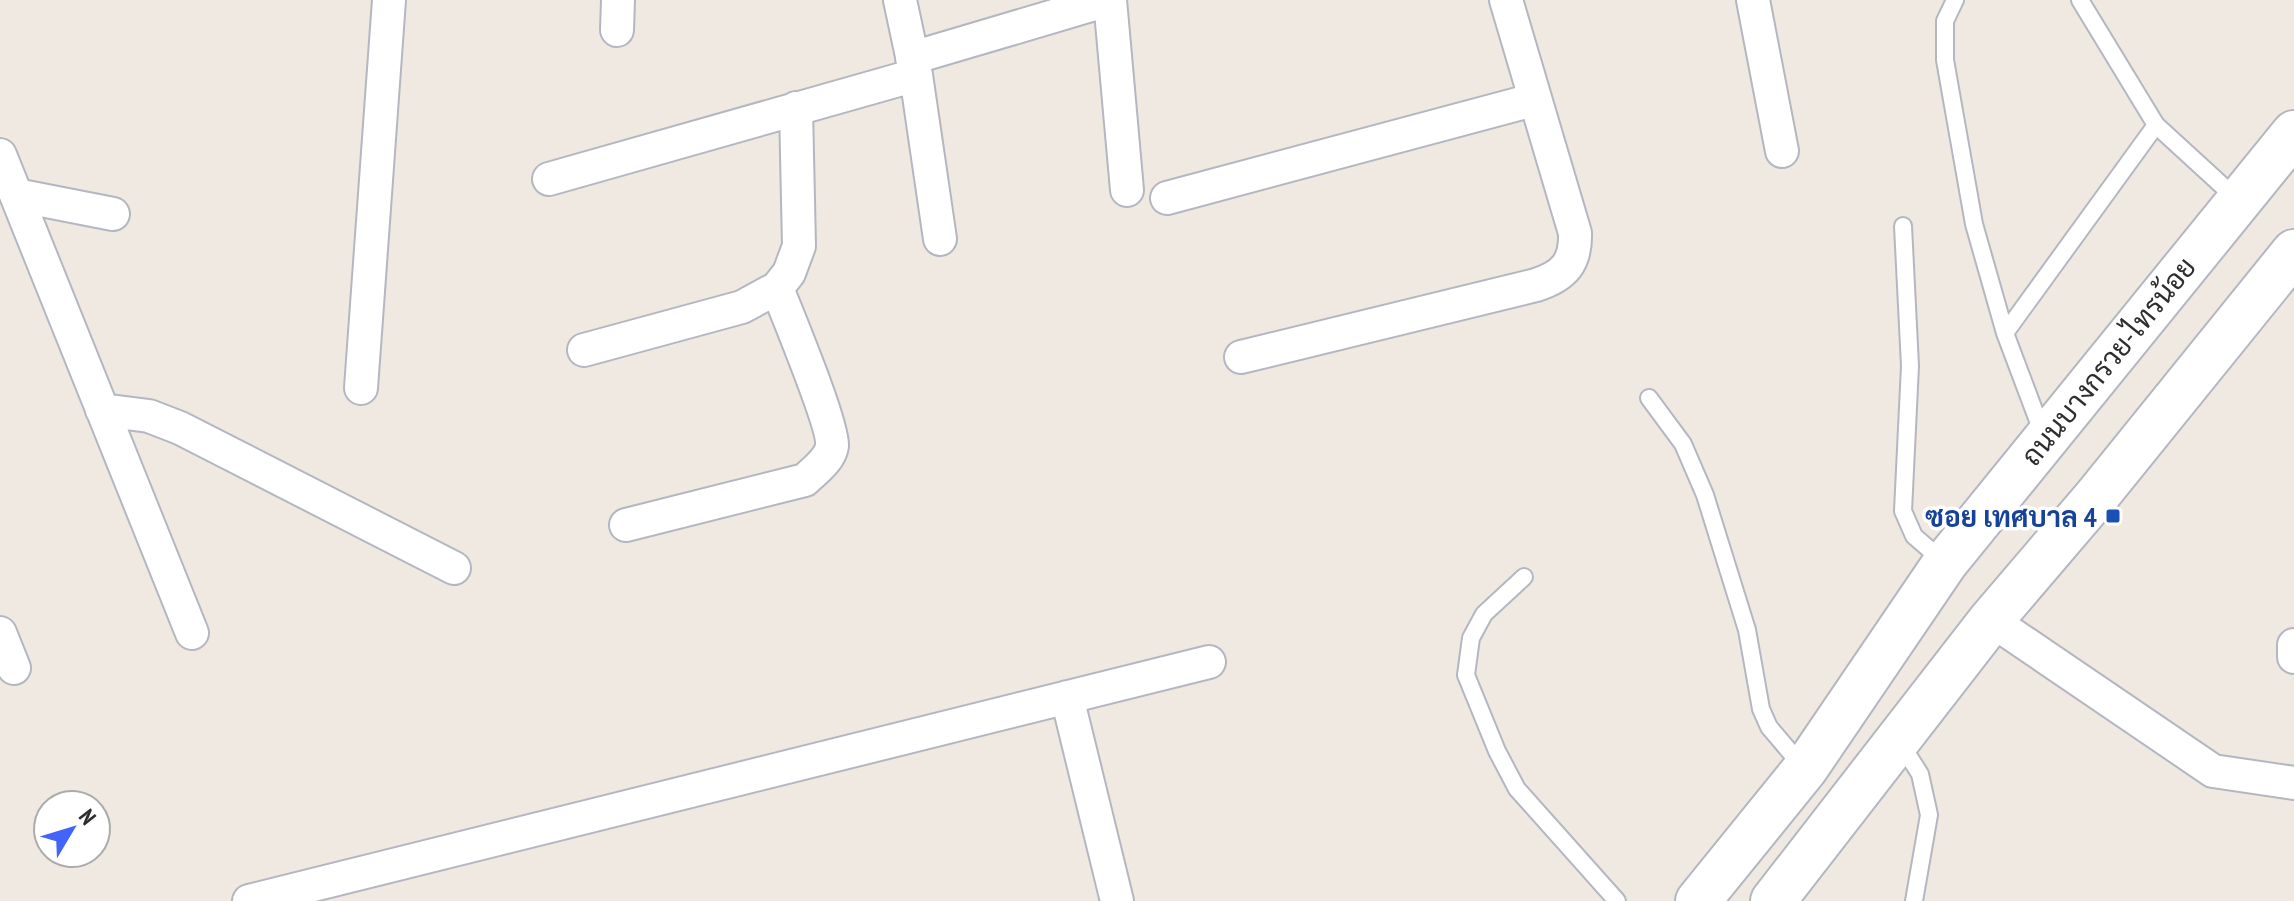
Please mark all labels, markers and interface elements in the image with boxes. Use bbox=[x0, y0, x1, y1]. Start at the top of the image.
street label: ถนนบางกรวย-ไทรน้อย bbox=[2013, 249, 2203, 473]
place label: ซอย เทศบาล 4 bbox=[1925, 498, 2098, 535]
marker: ซอย เทศบาล 4 bbox=[2104, 507, 2122, 525]
north arrow bbox=[32, 789, 112, 869]
text: N bbox=[73, 803, 102, 830]

